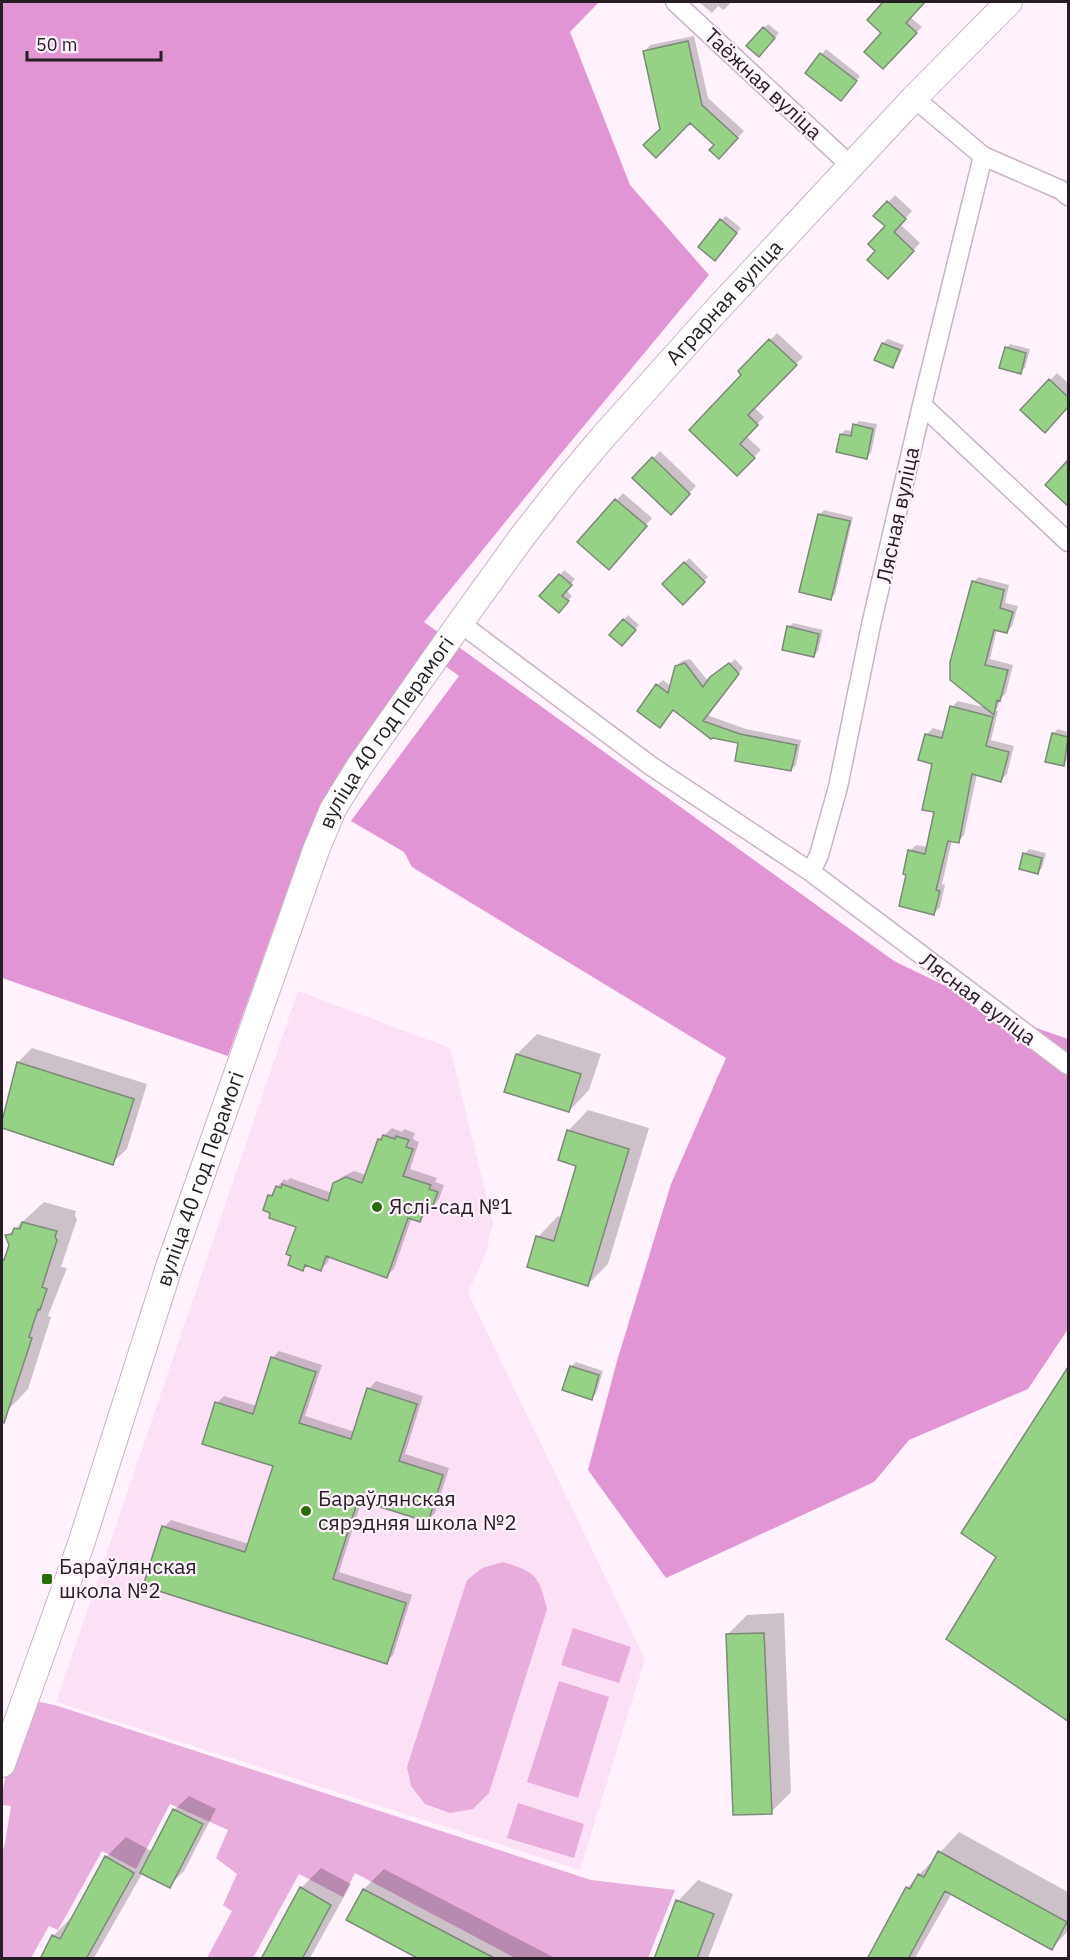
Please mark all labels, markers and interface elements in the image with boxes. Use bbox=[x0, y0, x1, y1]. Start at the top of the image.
street label: Таёжная вуліца bbox=[699, 21, 829, 145]
scale bar bbox=[27, 24, 160, 62]
text: 50 m bbox=[36, 33, 78, 56]
street label: Аграрная вуліца bbox=[659, 233, 788, 371]
street label: Лясная вуліца bbox=[869, 444, 925, 585]
street label: вуліца 40 год Перамогі bbox=[311, 630, 460, 832]
street label: Лясная вуліца bbox=[915, 945, 1042, 1051]
street label: вуліца 40 год Перамогі bbox=[149, 1067, 250, 1289]
place label: Яслі-сад №1 bbox=[389, 1192, 513, 1220]
marker: Яслі-сад №1 bbox=[370, 1200, 384, 1214]
place label: Бараўлянская сярэдняя школа №2 bbox=[318, 1484, 517, 1536]
marker: Бараўлянская сярэдняя школа №2 bbox=[299, 1504, 313, 1518]
place label: Бараўлянская школа №2 bbox=[59, 1552, 197, 1604]
marker: Бараўлянская школа №2 bbox=[40, 1572, 54, 1586]

